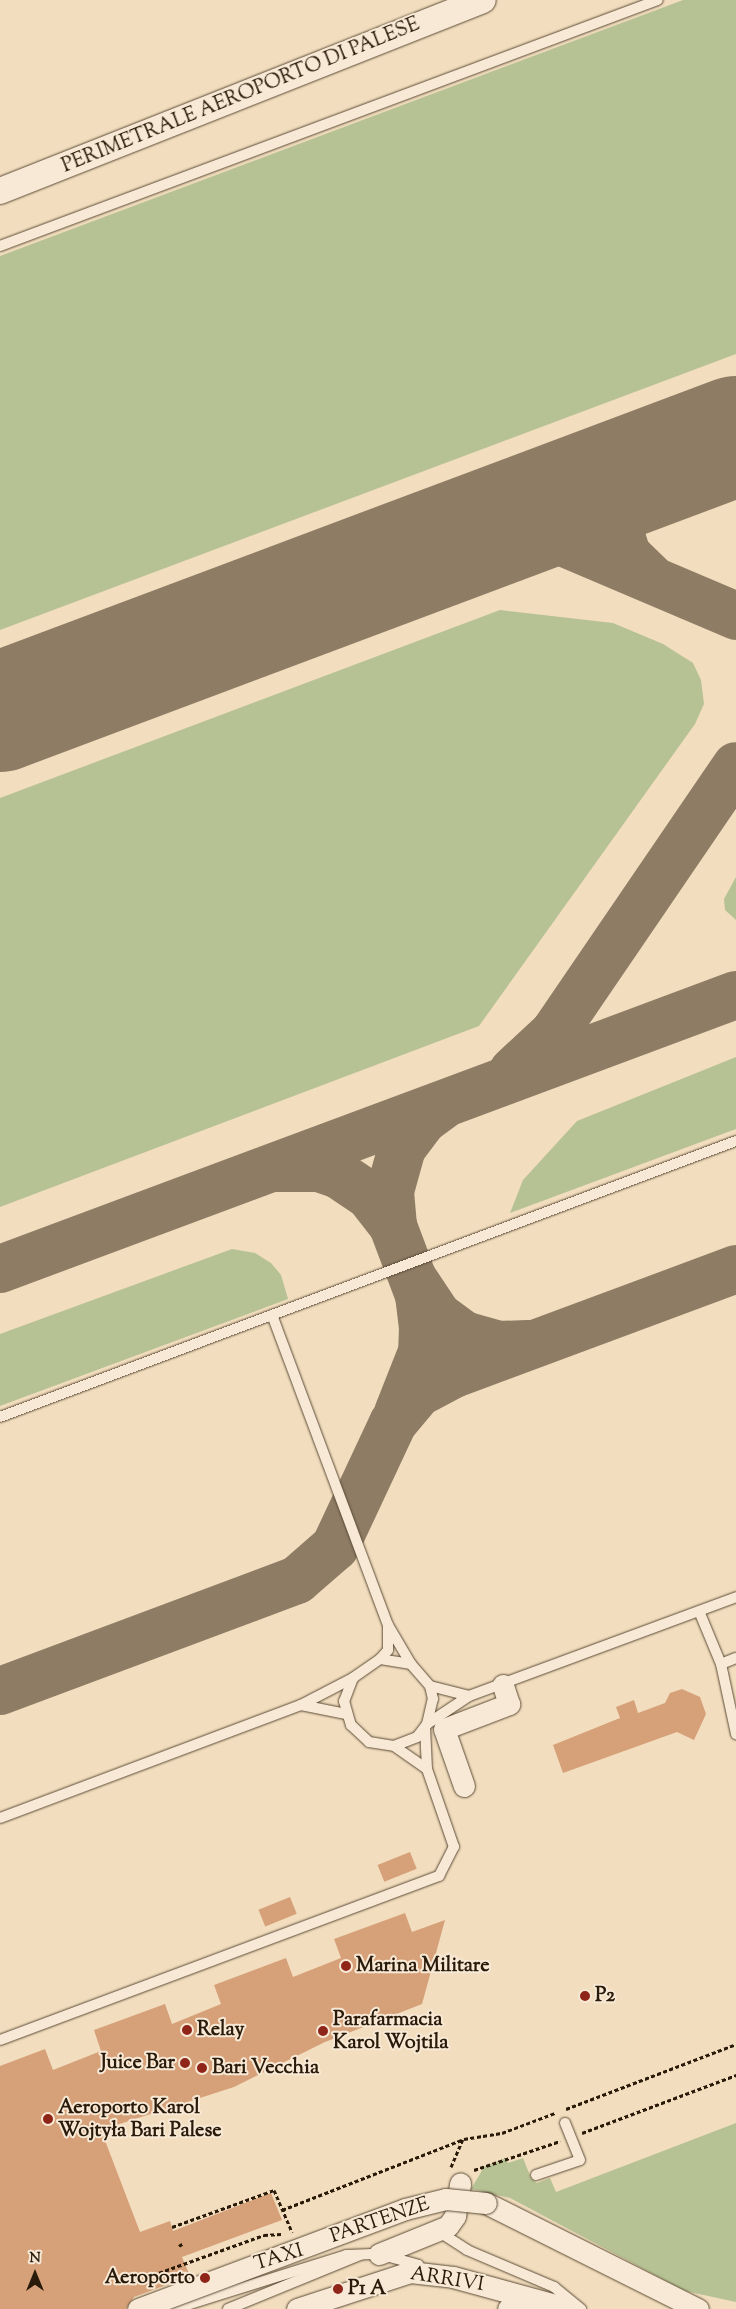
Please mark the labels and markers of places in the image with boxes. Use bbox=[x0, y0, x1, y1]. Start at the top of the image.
place label: Marina Militare bbox=[356, 1954, 490, 1978]
marker: Marina Militare bbox=[340, 1960, 352, 1972]
place label: P2 bbox=[595, 1984, 615, 2008]
marker: P2 bbox=[579, 1990, 591, 2002]
place label: Parafarmacia Karol Wojtila bbox=[333, 2008, 449, 2055]
place label: Relay bbox=[197, 2018, 244, 2042]
marker: Relay bbox=[181, 2024, 193, 2036]
marker: Parafarmacia Karol Wojtila bbox=[317, 2025, 329, 2037]
place label: Juice Bar bbox=[100, 2051, 175, 2075]
place label: Bari Vecchia bbox=[212, 2056, 319, 2080]
marker: Juice Bar bbox=[179, 2057, 191, 2069]
marker: Bari Vecchia bbox=[196, 2062, 208, 2074]
place label: Aeroporto Karol Wojtyła Bari Palese bbox=[58, 2096, 222, 2143]
marker: Aeroporto Karol Wojtyła Bari Palese bbox=[42, 2113, 54, 2125]
place label: Aeroporto bbox=[105, 2266, 195, 2290]
marker: Aeroporto bbox=[199, 2272, 211, 2284]
place label: P1 A bbox=[348, 2277, 386, 2301]
marker: P1 A bbox=[332, 2283, 344, 2295]

